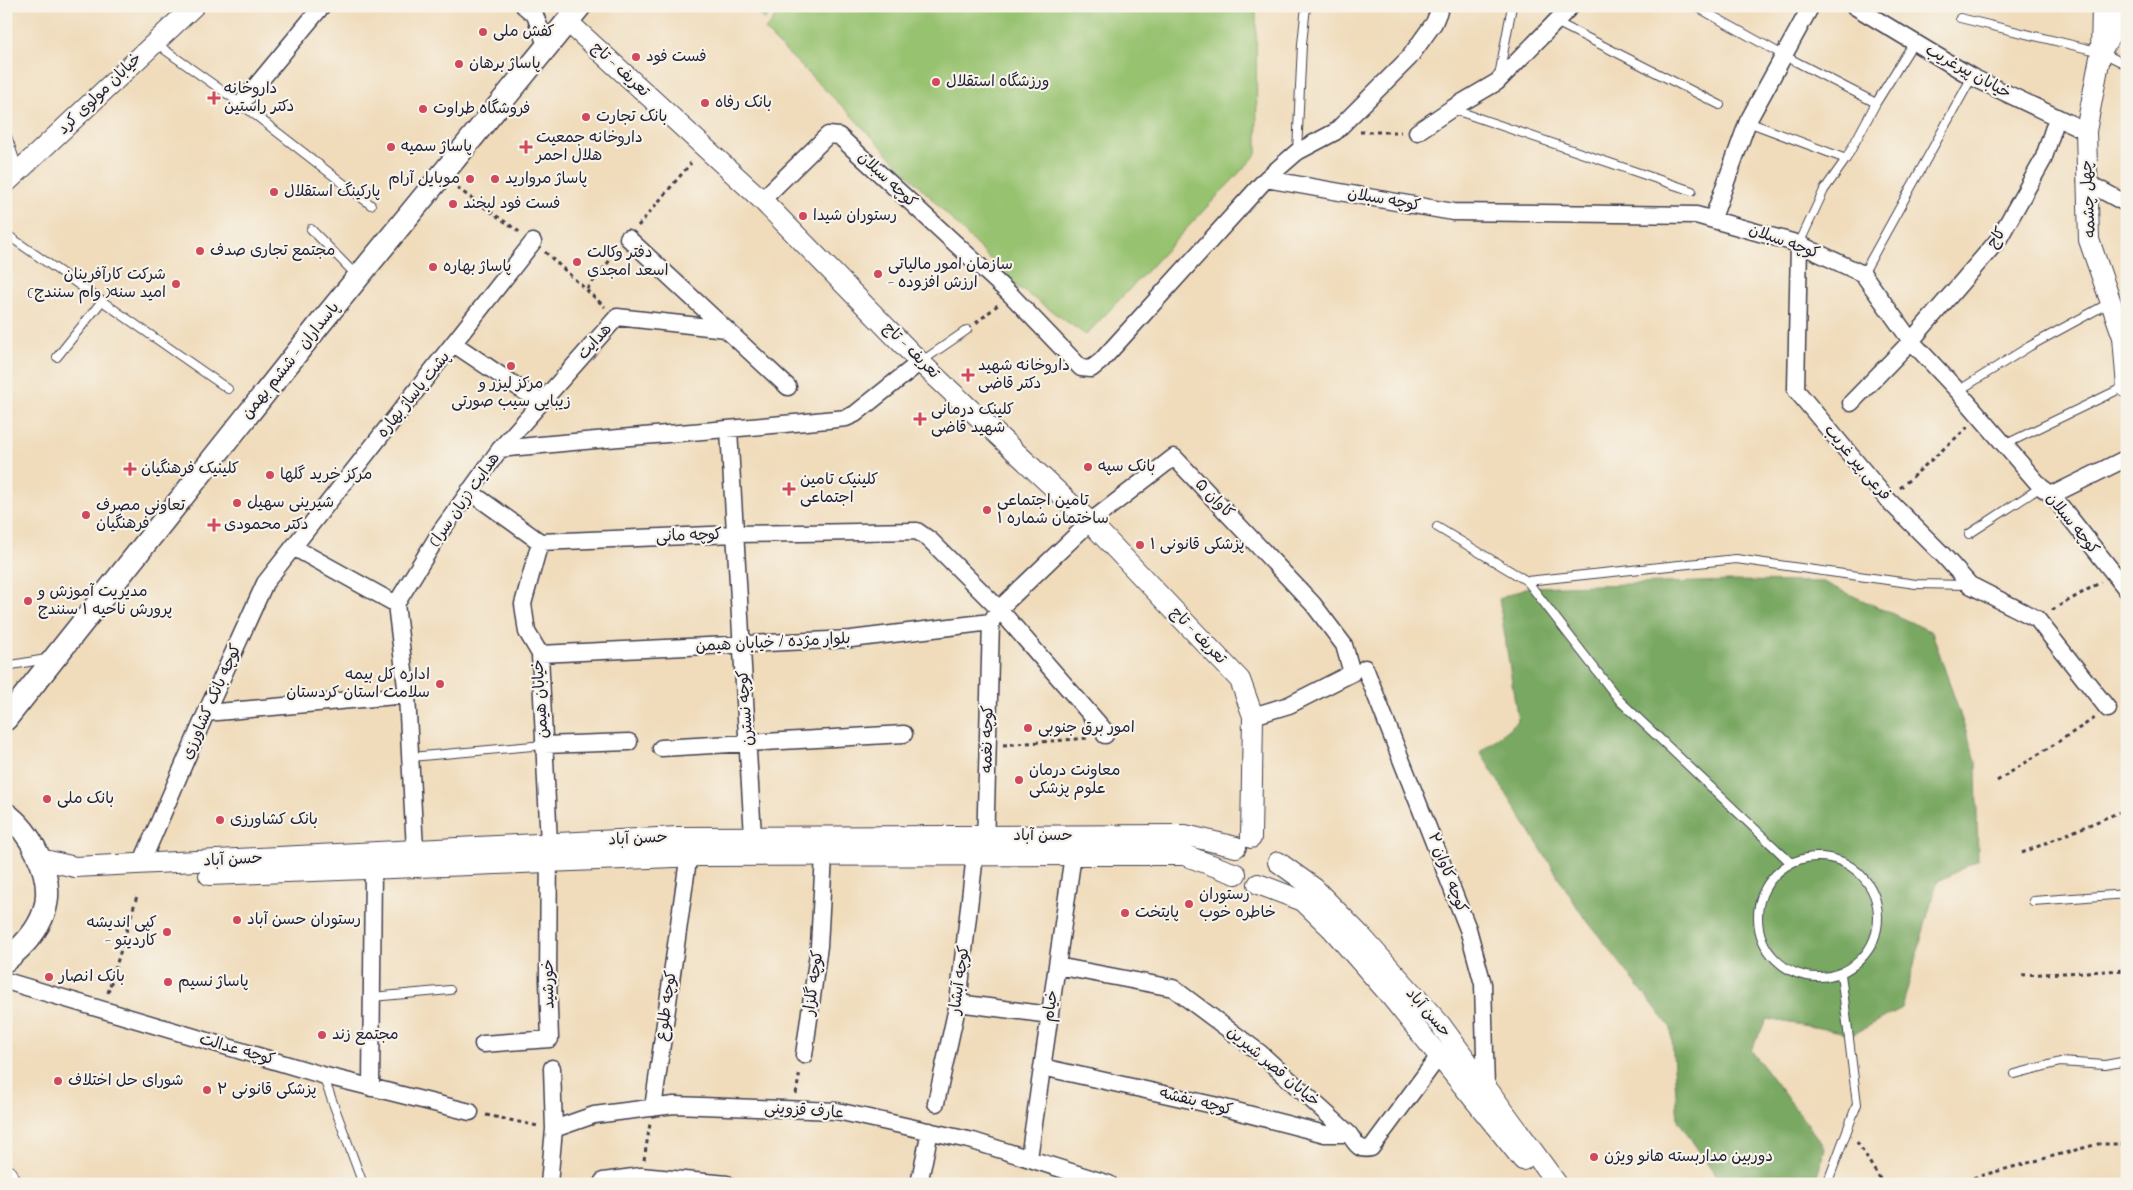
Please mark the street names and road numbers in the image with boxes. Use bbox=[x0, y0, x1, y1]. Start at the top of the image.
street label: تعریف - تاج bbox=[585, 37, 655, 104]
street label: خیابان پیرغریب bbox=[1921, 38, 2015, 106]
street label: خیابان مولوی کرد bbox=[52, 47, 148, 141]
street label: کوچه سبلان bbox=[852, 146, 922, 214]
street label: چهل چشمه bbox=[2075, 159, 2103, 239]
street label: کوچه سبلان bbox=[1346, 182, 1423, 218]
street label: کوچه سبلان bbox=[1745, 218, 1823, 266]
street label: کاج bbox=[1981, 222, 2013, 253]
street label: پاسداران - ششم بهمن bbox=[236, 297, 346, 425]
street label: تعریف - تاج bbox=[877, 317, 945, 385]
street label: هدایت bbox=[572, 318, 618, 366]
street label: پشت پاساژ بهاره bbox=[372, 346, 456, 444]
street label: فرعی پیر غریب bbox=[1818, 420, 1896, 506]
street label: هدایت (زبان سرا) bbox=[424, 448, 506, 552]
street label: کاوان ۵ bbox=[1189, 473, 1239, 525]
street label: کوچه سبلان bbox=[2039, 488, 2105, 560]
street label: کوچه مانی bbox=[655, 523, 723, 549]
street label: تعریف - تاج bbox=[1164, 602, 1232, 671]
street label: بلوار مژده / خیابان هیمن bbox=[695, 627, 851, 659]
street label: کوچه بانک کشاورزی bbox=[176, 640, 248, 764]
street label: خیابان هیمن bbox=[526, 659, 556, 739]
street label: کوچه نسترن bbox=[731, 669, 761, 747]
street label: کوچه نغمه bbox=[975, 705, 1001, 773]
street label: حسن آباد bbox=[1013, 824, 1073, 848]
street label: حسن آباد bbox=[608, 825, 668, 853]
street label: کوچه کاوان ۲ bbox=[1421, 829, 1473, 917]
street label: حسن آباد bbox=[203, 846, 263, 874]
street label: کوچه آبشار bbox=[943, 944, 977, 1018]
street label: کوچه گلزار bbox=[797, 949, 830, 1019]
street label: خورشید bbox=[537, 959, 561, 1009]
street label: کوچه طلوع bbox=[650, 969, 684, 1043]
street label: حسن آباد bbox=[1399, 983, 1457, 1043]
street label: خیام bbox=[1037, 989, 1065, 1023]
street label: خیابان قصر شیرین bbox=[1221, 1021, 1325, 1113]
street label: کوچه عدالت bbox=[196, 1028, 278, 1072]
street label: کوچه بنفشه bbox=[1157, 1081, 1235, 1123]
street label: عارف قزوینی bbox=[763, 1096, 845, 1126]

